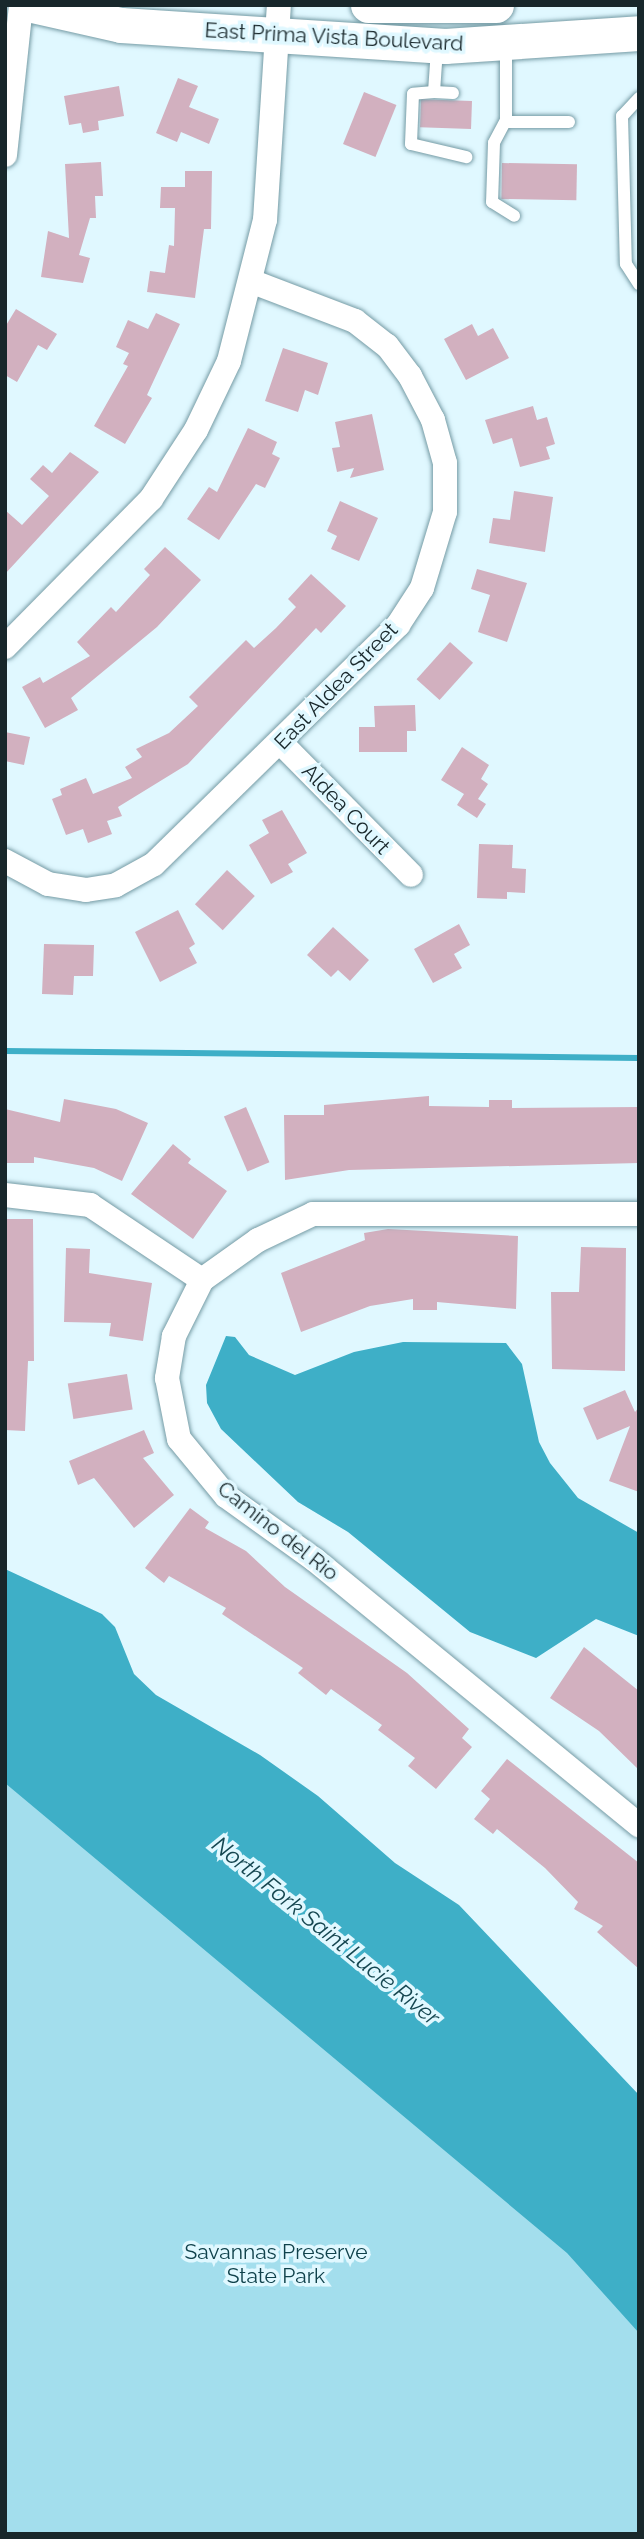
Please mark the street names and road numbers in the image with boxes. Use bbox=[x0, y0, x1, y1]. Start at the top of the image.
street label: East Prima Vista Boulevard bbox=[204, 18, 464, 56]
street label: East Aldea Street bbox=[269, 617, 403, 755]
street label: Aldea Court bbox=[297, 759, 395, 859]
street label: Camino del Rio bbox=[212, 1476, 344, 1586]

